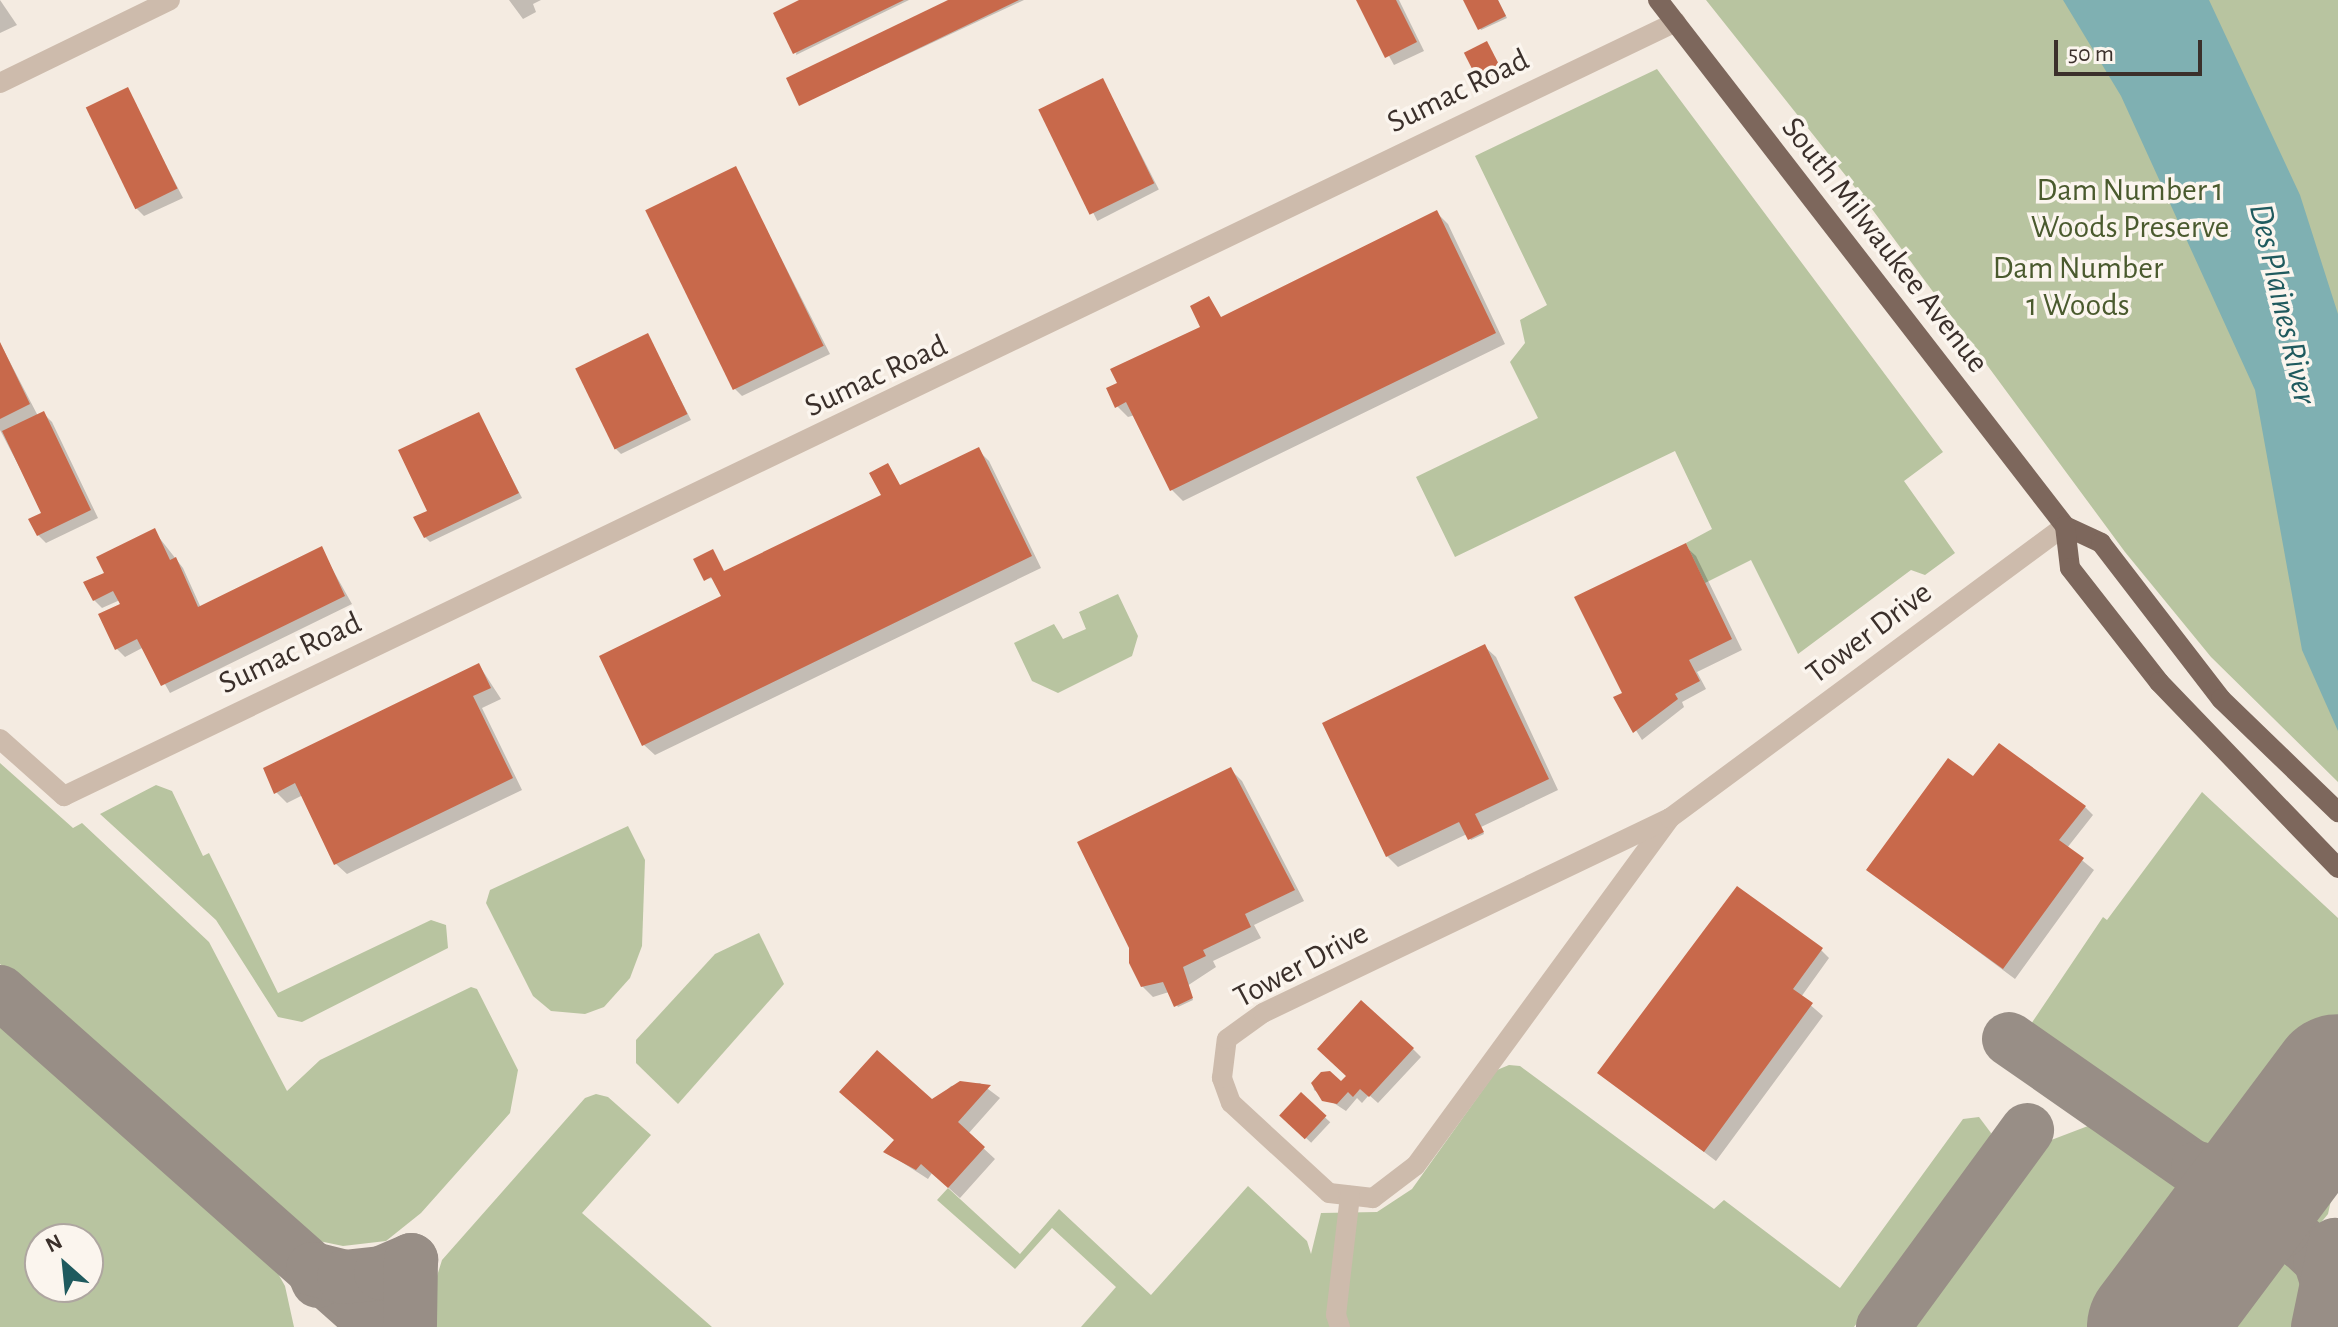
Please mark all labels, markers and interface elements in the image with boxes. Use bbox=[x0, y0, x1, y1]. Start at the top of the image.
scale bar bbox=[2058, 24, 2206, 74]
street label: Sumac Road bbox=[1381, 40, 1535, 142]
text: 50 m bbox=[2068, 42, 2114, 66]
street label: South Milwaukee Avenue bbox=[1773, 110, 1997, 380]
park label: Dam Number 1 Woods Preserve bbox=[2031, 172, 2229, 247]
water label: Des Plaines River bbox=[2239, 200, 2325, 408]
park label: Dam Number 1 Woods bbox=[1993, 250, 2163, 325]
street label: Sumac Road bbox=[799, 326, 953, 426]
street label: Tower Drive bbox=[1799, 573, 1939, 693]
street label: Sumac Road bbox=[213, 603, 367, 703]
street label: Tower Drive bbox=[1227, 914, 1375, 1016]
north arrow bbox=[24, 1223, 104, 1303]
text: N bbox=[42, 1230, 66, 1257]

